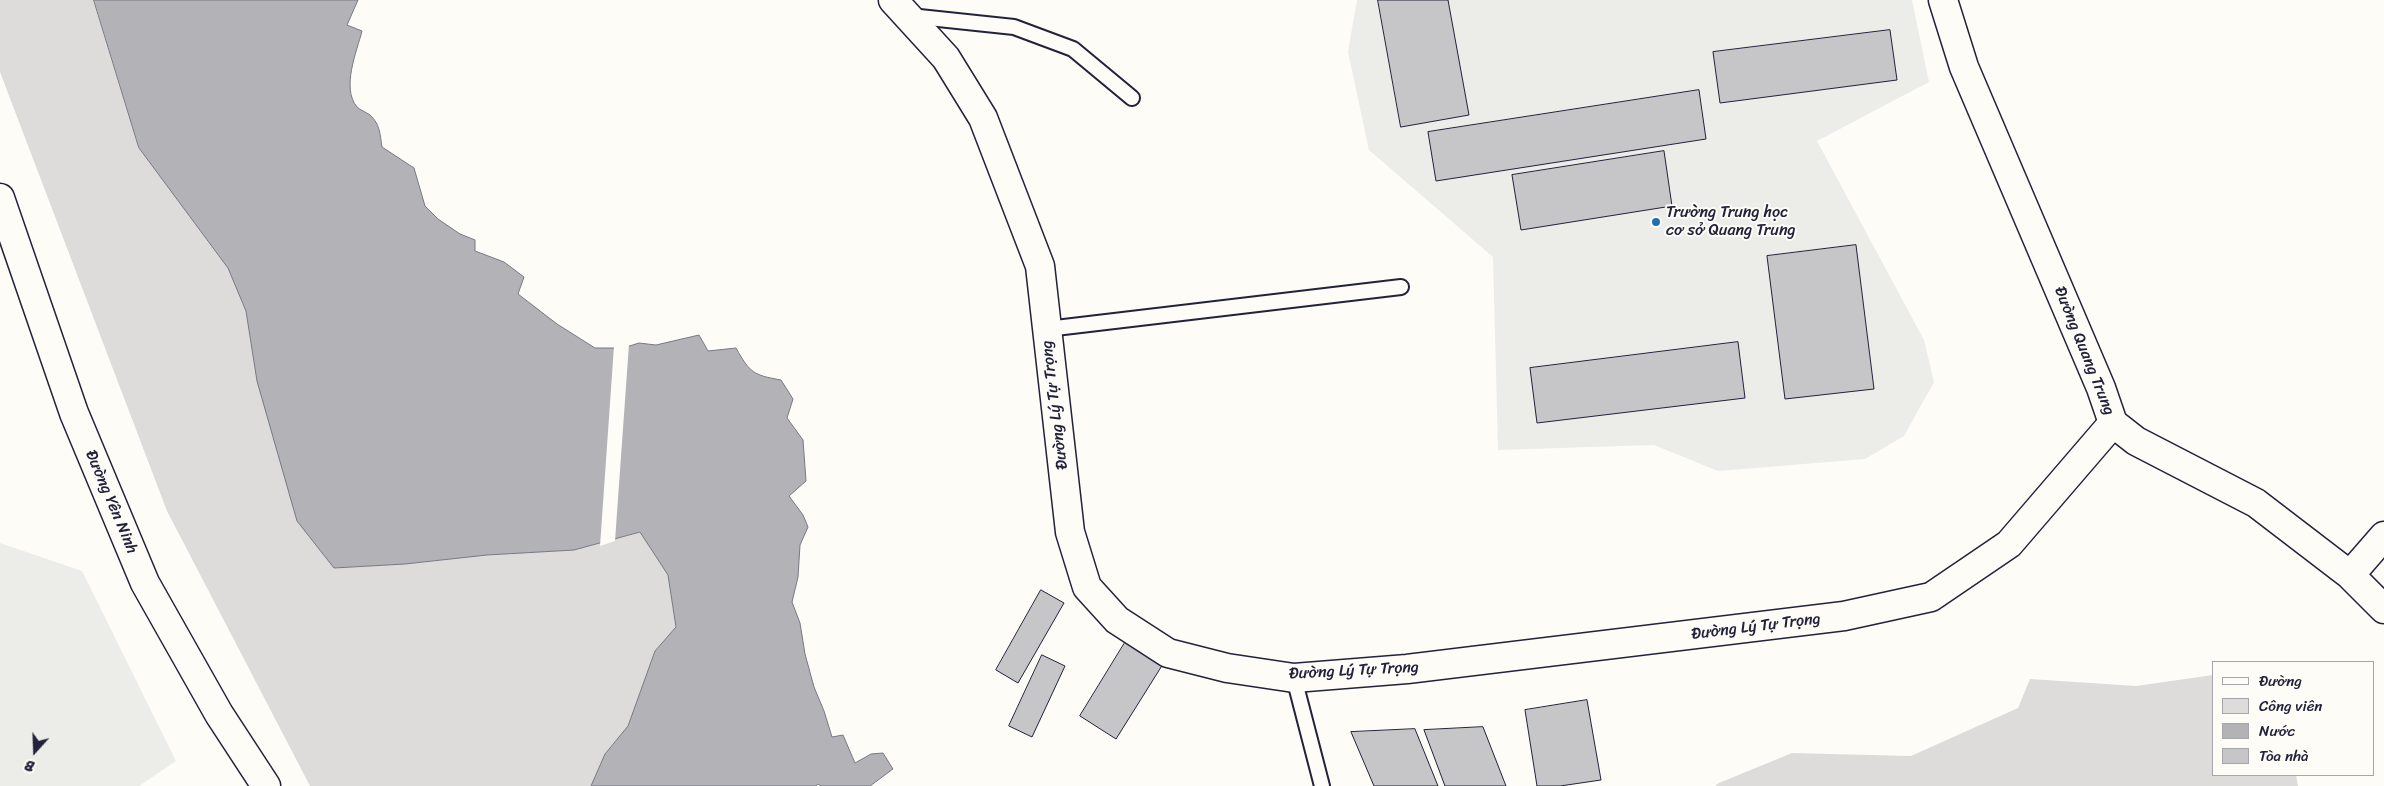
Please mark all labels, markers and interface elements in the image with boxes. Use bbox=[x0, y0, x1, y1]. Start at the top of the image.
place label: Trường Trung học cơ sở Quang Trung bbox=[1666, 203, 1796, 241]
marker: Trường Trung học cơ sở Quang Trung bbox=[1650, 216, 1662, 228]
street label: Đường Quang Trung bbox=[2049, 284, 2119, 418]
street label: Đường Lý Tự Trọng bbox=[1038, 339, 1072, 471]
street label: Đường Yên Ninh bbox=[81, 447, 141, 557]
street label: Đường Lý Tự Trọng bbox=[1690, 610, 1822, 644]
street label: Đường Lý Tự Trọng bbox=[1289, 658, 1419, 684]
legend bbox=[2212, 661, 2374, 776]
text: Đường bbox=[2259, 668, 2302, 694]
text: Công viên bbox=[2259, 693, 2322, 719]
text: Nước bbox=[2259, 718, 2295, 744]
north arrow bbox=[10, 726, 60, 776]
text: Tòa nhà bbox=[2259, 743, 2309, 769]
text: B bbox=[21, 752, 38, 779]

